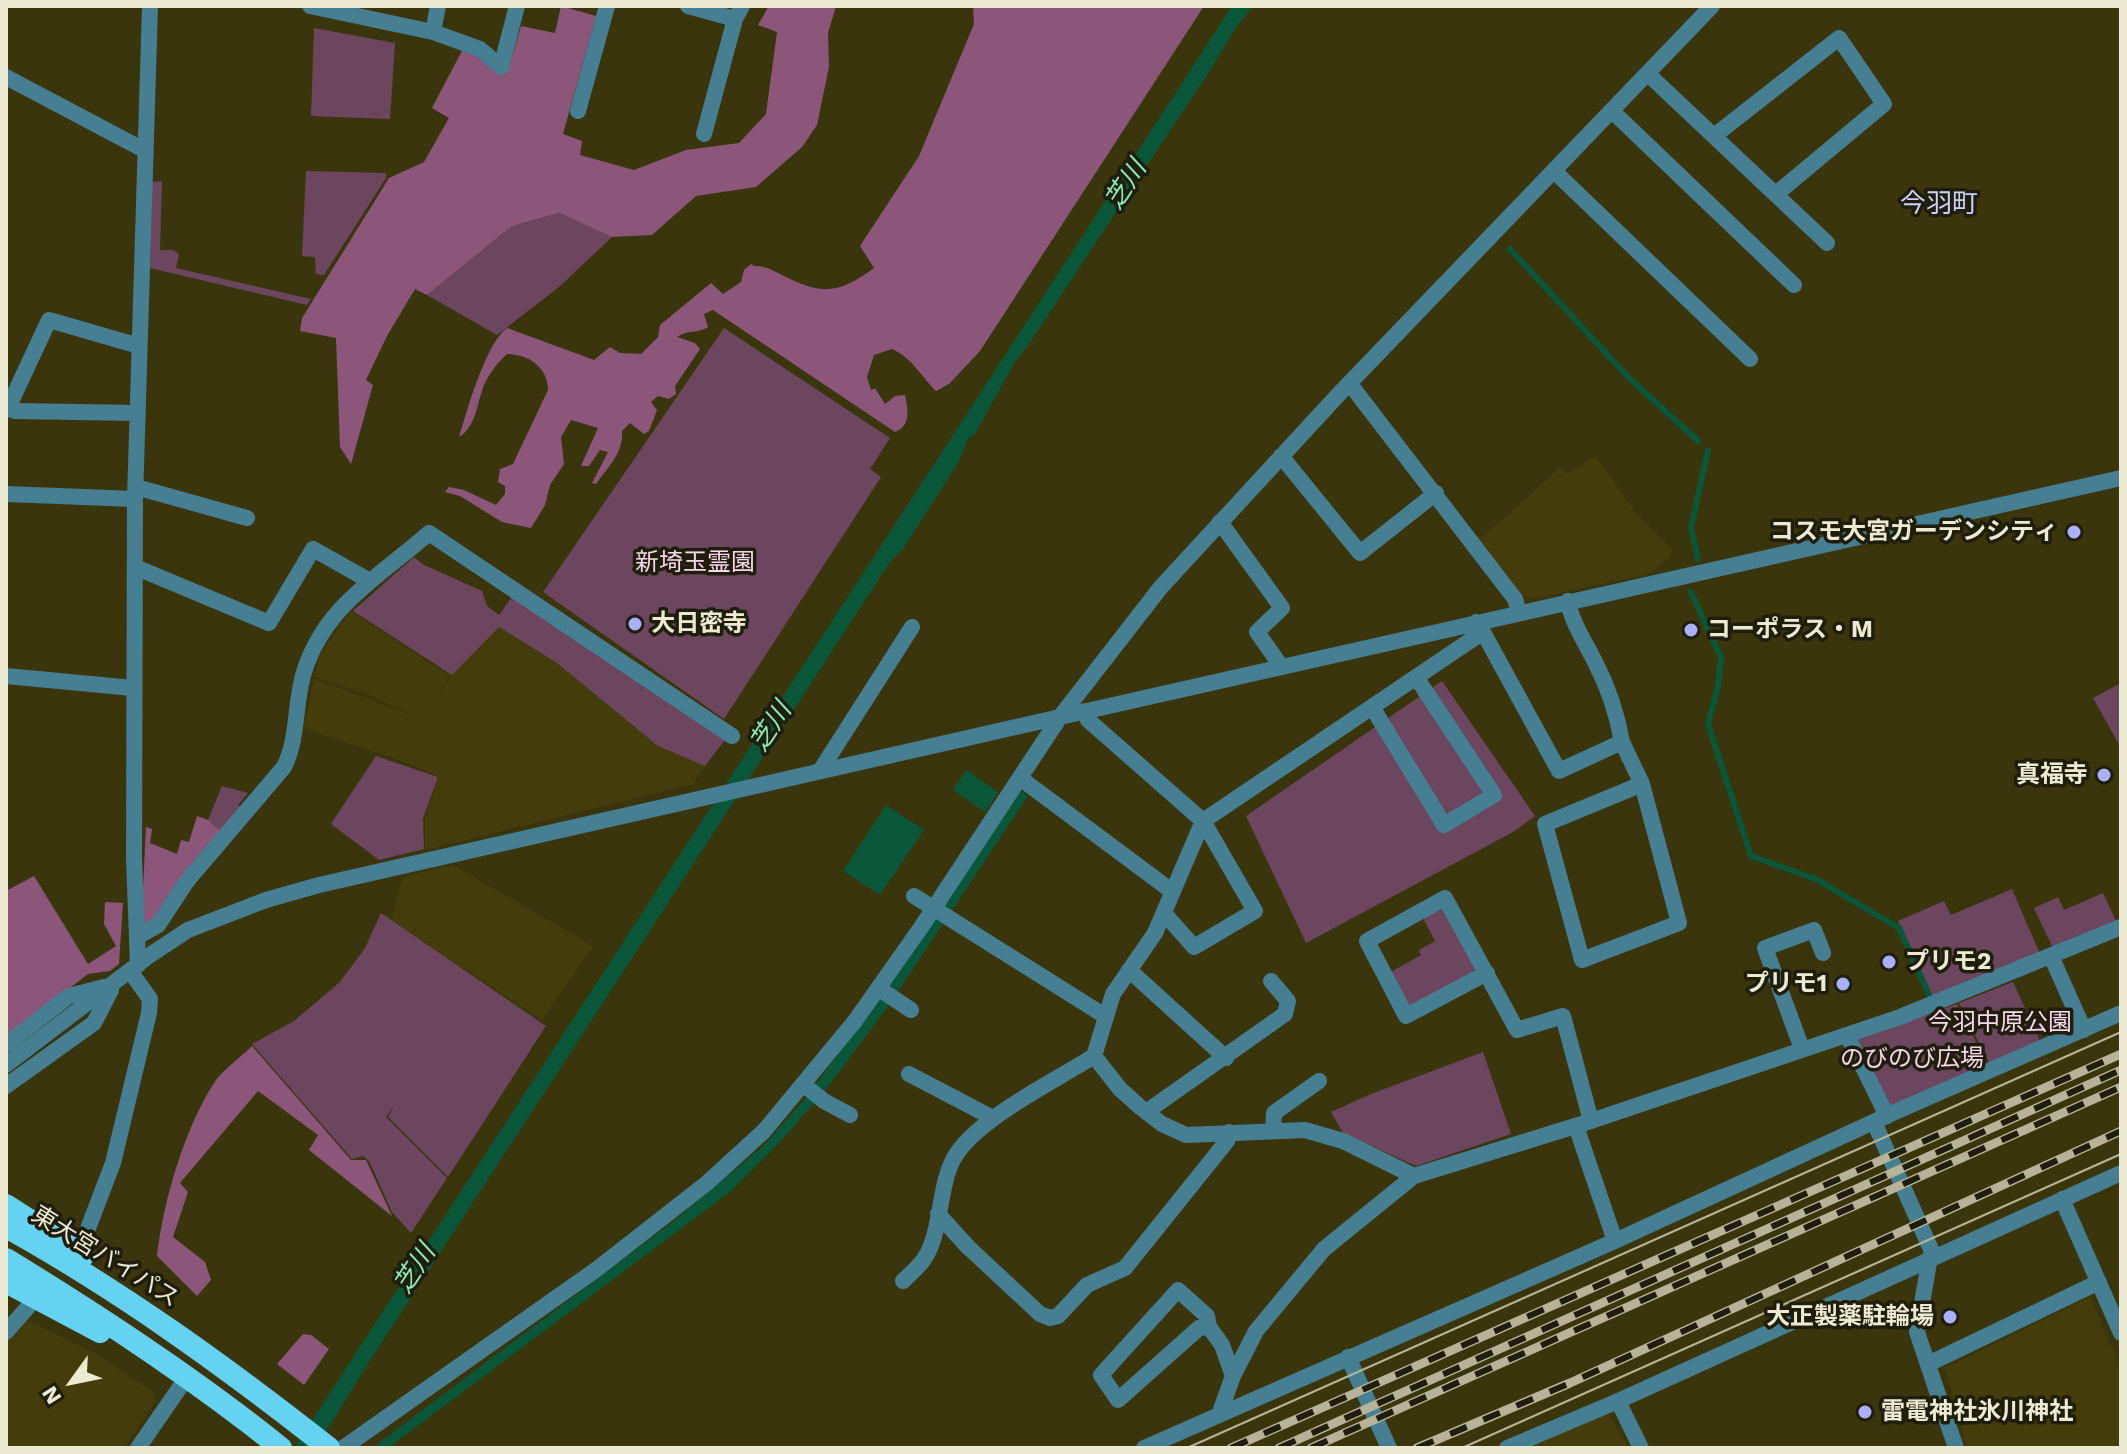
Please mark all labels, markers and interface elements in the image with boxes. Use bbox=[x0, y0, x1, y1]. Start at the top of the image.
water label: 芝川 bbox=[1099, 155, 1153, 215]
district label: 今羽町 bbox=[1900, 188, 1978, 220]
place label: コスモ大宮ガーデンシティ bbox=[1770, 518, 2058, 546]
marker: コスモ大宮ガーデンシティ bbox=[2065, 523, 2083, 541]
park label: 新埼玉霊園 bbox=[635, 549, 755, 577]
place label: 大日密寺 bbox=[651, 610, 747, 638]
marker: 大日密寺 bbox=[626, 615, 644, 633]
place label: コーポラス・M bbox=[1707, 616, 1873, 644]
marker: コーポラス・M bbox=[1682, 621, 1700, 639]
water label: 芝川 bbox=[744, 697, 798, 757]
place label: 真福寺 bbox=[2016, 761, 2088, 789]
marker: 真福寺 bbox=[2095, 766, 2113, 784]
place label: プリモ2 bbox=[1905, 948, 1991, 976]
marker: プリモ2 bbox=[1880, 953, 1898, 971]
place label: プリモ1 bbox=[1745, 970, 1827, 998]
marker: プリモ1 bbox=[1834, 975, 1852, 993]
park label: 今羽中原公園 bbox=[1928, 1009, 2072, 1037]
park label: のびのび広場 bbox=[1840, 1045, 1984, 1073]
street label: 東大宮バイパス bbox=[26, 1200, 184, 1314]
water label: 芝川 bbox=[388, 1239, 442, 1299]
place label: 大正製薬駐輪場 bbox=[1766, 1303, 1934, 1331]
marker: 大正製薬駐輪場 bbox=[1941, 1308, 1959, 1326]
north arrow bbox=[32, 1342, 112, 1422]
text: N bbox=[37, 1382, 66, 1409]
place label: 雷電神社氷川神社 bbox=[1881, 1398, 2073, 1426]
marker: 雷電神社氷川神社 bbox=[1856, 1403, 1874, 1421]

